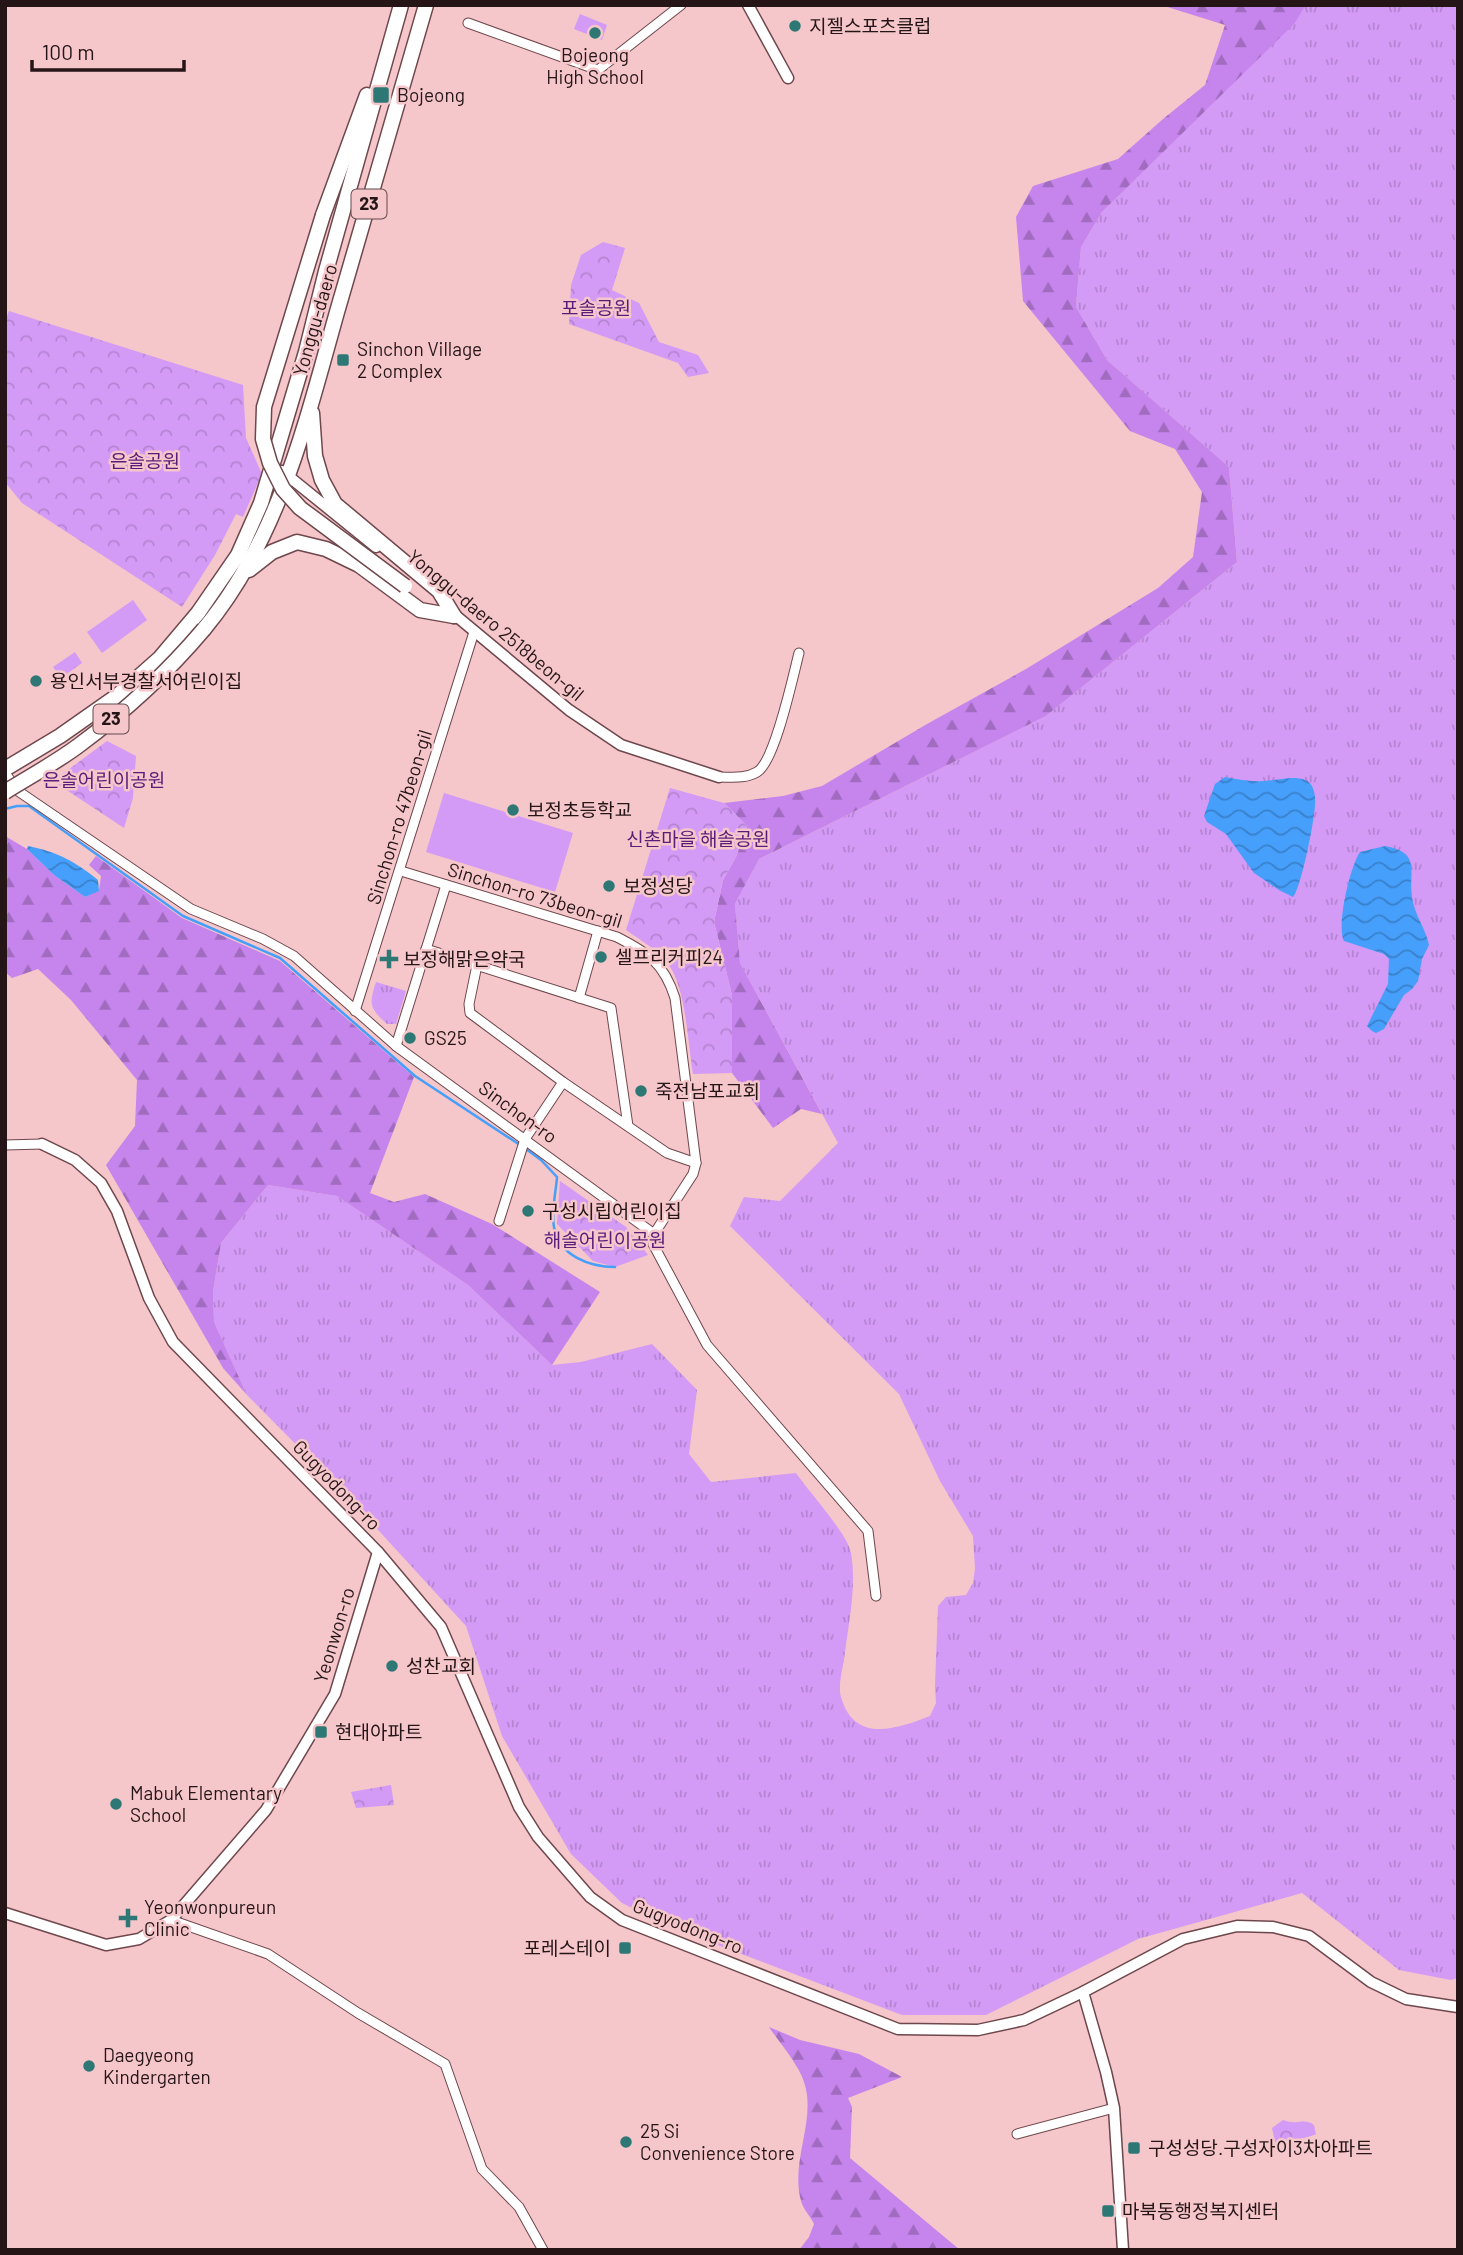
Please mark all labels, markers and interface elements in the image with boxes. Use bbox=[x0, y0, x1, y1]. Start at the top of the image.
place label: 지젤스포츠클럽 bbox=[809, 14, 931, 37]
marker: 지젤스포츠클럽 bbox=[787, 18, 803, 34]
marker: Bojeong High School bbox=[587, 25, 603, 41]
scale bar bbox=[32, 28, 184, 72]
text: 100 m bbox=[42, 39, 95, 64]
place label: Bojeong High School bbox=[546, 43, 644, 88]
place label: Bojeong bbox=[397, 83, 465, 106]
marker: Bojeong bbox=[371, 85, 391, 105]
road number: 23 bbox=[352, 190, 386, 218]
street label: Yonggu-daero bbox=[288, 261, 342, 379]
park label: 포솔공원 bbox=[561, 296, 631, 319]
place label: Sinchon Village 2 Complex bbox=[357, 337, 482, 382]
marker: Sinchon Village 2 Complex bbox=[335, 352, 351, 368]
park label: 은솔공원 bbox=[110, 449, 180, 472]
street label: Yonggu-daero 2518beon-gil bbox=[403, 544, 589, 705]
place label: 용인서부경찰서어린이집 bbox=[50, 669, 242, 692]
marker: 용인서부경찰서어린이집 bbox=[28, 673, 44, 689]
road number: 23 bbox=[94, 704, 128, 734]
street label: Sinchon-ro 47beon-gil bbox=[361, 727, 436, 907]
park label: 은솔어린이공원 bbox=[43, 768, 165, 791]
place label: 보정초등학교 bbox=[527, 798, 632, 821]
marker: 보정초등학교 bbox=[505, 802, 521, 818]
park label: 신촌마을 해솔공원 bbox=[626, 827, 770, 850]
street label: Sinchon-ro 73beon-gil bbox=[445, 857, 625, 932]
place label: 보정성당 bbox=[623, 874, 693, 897]
marker: 보정성당 bbox=[601, 878, 617, 894]
place label: 셀프리커피24 bbox=[615, 945, 723, 968]
place label: 보정해맑은약국 bbox=[403, 947, 525, 970]
marker: 셀프리커피24 bbox=[593, 949, 609, 965]
marker: 보정해맑은약국 bbox=[381, 951, 397, 967]
place label: GS25 bbox=[424, 1026, 467, 1049]
marker: GS25 bbox=[402, 1030, 418, 1046]
street label: Sinchon-ro bbox=[475, 1075, 562, 1148]
place label: 죽전남포교회 bbox=[655, 1079, 760, 1102]
marker: 죽전남포교회 bbox=[633, 1083, 649, 1099]
place label: 구성시립어린이집 bbox=[542, 1199, 682, 1222]
marker: 구성시립어린이집 bbox=[520, 1203, 536, 1219]
park label: 해솔어린이공원 bbox=[544, 1228, 666, 1251]
street label: Gugyodong-ro bbox=[289, 1435, 386, 1535]
street label: Yeonwon-ro bbox=[308, 1584, 359, 1685]
place label: 성찬교회 bbox=[406, 1654, 476, 1677]
marker: 성찬교회 bbox=[384, 1658, 400, 1674]
place label: 현대아파트 bbox=[335, 1720, 422, 1743]
marker: 현대아파트 bbox=[313, 1724, 329, 1740]
place label: Mabuk Elementary School bbox=[130, 1781, 282, 1826]
marker: Mabuk Elementary School bbox=[108, 1796, 124, 1812]
street label: Gugyodong-ro bbox=[630, 1893, 747, 1958]
place label: Yeonwonpureun Clinic bbox=[144, 1895, 276, 1940]
marker: Yeonwonpureun Clinic bbox=[118, 1908, 138, 1928]
place label: 포레스테이 bbox=[524, 1936, 611, 1959]
marker: 포레스테이 bbox=[617, 1940, 633, 1956]
place label: Daegyeong Kindergarten bbox=[103, 2043, 211, 2088]
marker: Daegyeong Kindergarten bbox=[81, 2058, 97, 2074]
place label: 25 Si Convenience Store bbox=[640, 2119, 795, 2164]
marker: 25 Si Convenience Store bbox=[618, 2134, 634, 2150]
place label: 구성성당.구성자이3차아파트 bbox=[1148, 2136, 1373, 2159]
marker: 구성성당.구성자이3차아파트 bbox=[1126, 2140, 1142, 2156]
place label: 마북동행정복지센터 bbox=[1122, 2199, 1279, 2222]
marker: 마북동행정복지센터 bbox=[1100, 2203, 1116, 2219]

